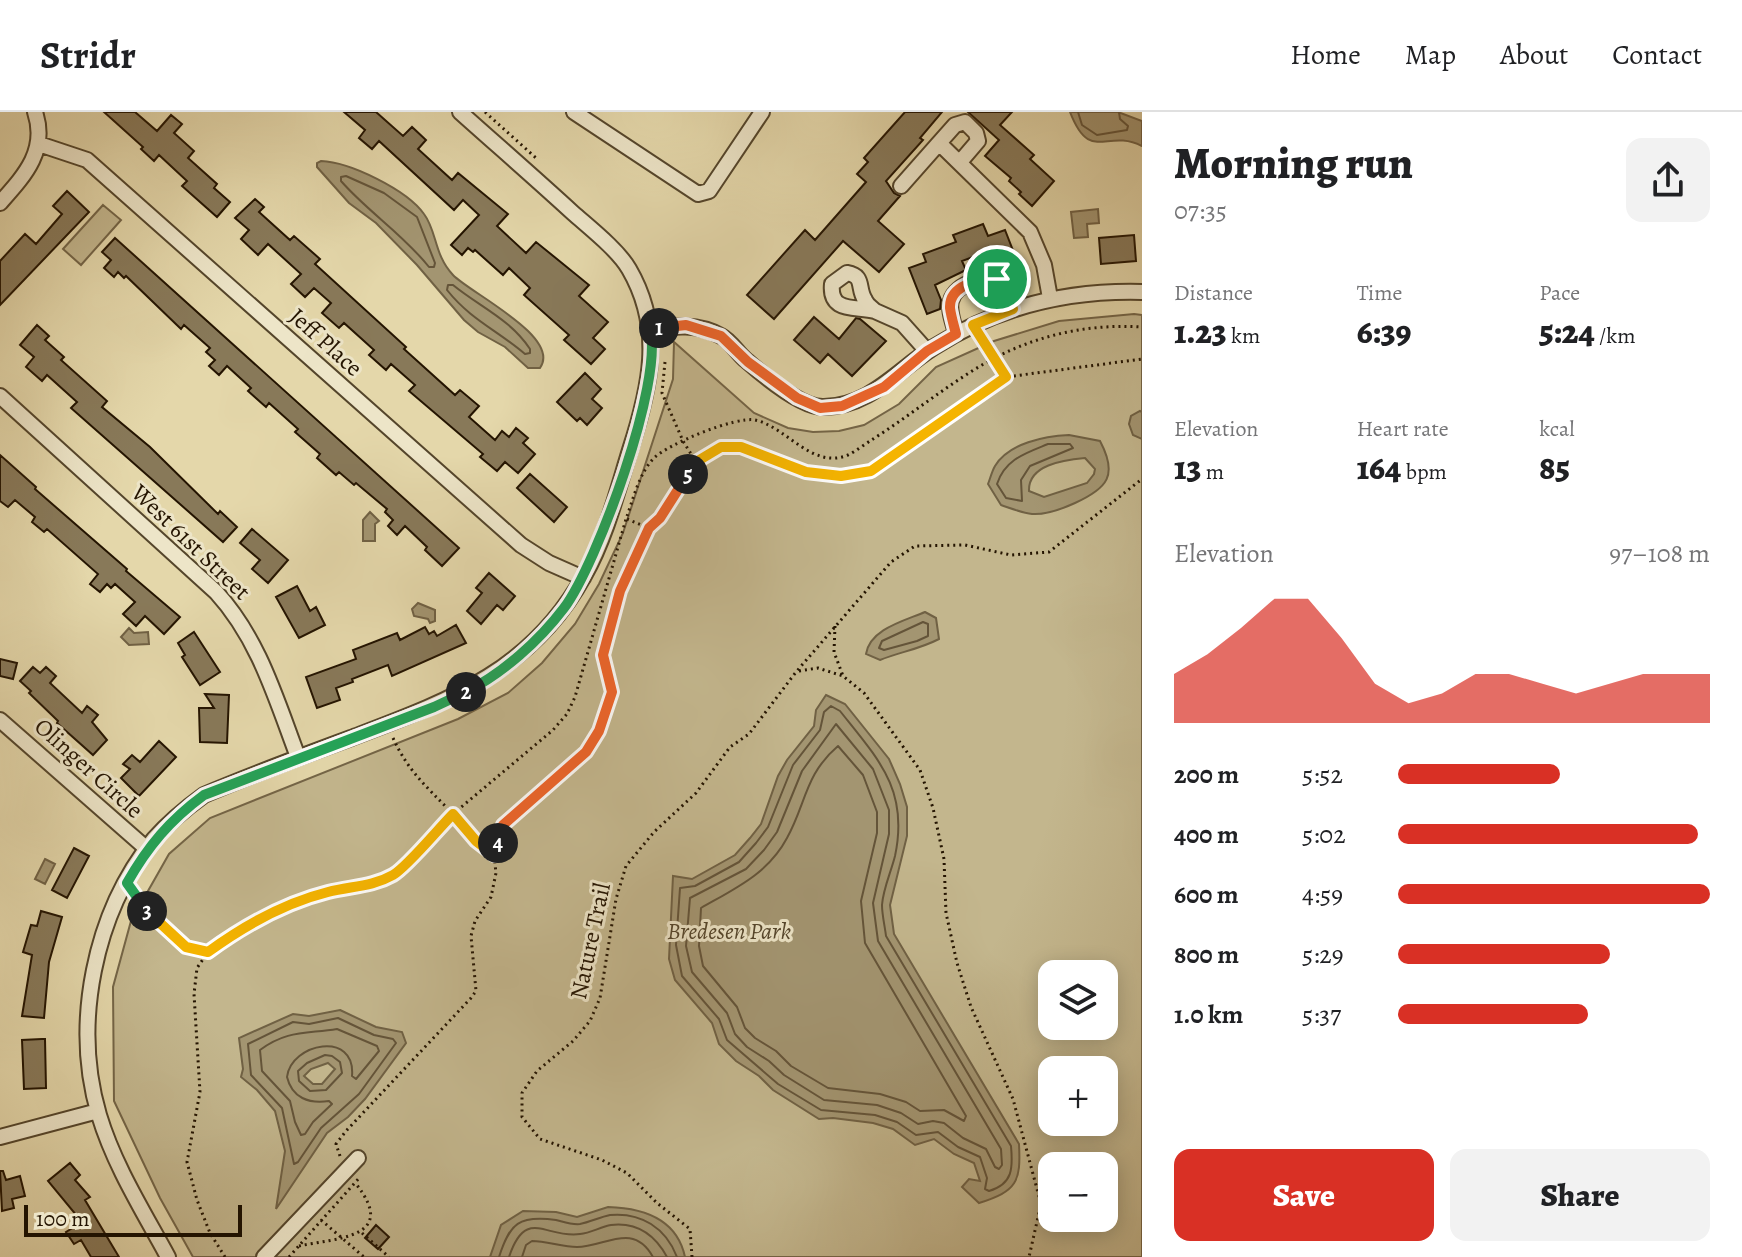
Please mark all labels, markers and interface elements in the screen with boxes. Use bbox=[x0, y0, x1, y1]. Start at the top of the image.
text: Stridr bbox=[40, 29, 136, 81]
text: Home bbox=[1290, 36, 1361, 74]
text: Map bbox=[1405, 36, 1456, 74]
text: About bbox=[1500, 36, 1568, 74]
text: Contact bbox=[1612, 36, 1702, 74]
text: Morning run bbox=[1174, 133, 1413, 193]
button: share bbox=[1626, 138, 1710, 222]
text: 07:35 bbox=[1174, 193, 1227, 228]
pin bbox=[963, 245, 1031, 313]
icon: arrive bbox=[975, 257, 1019, 301]
text: Distance bbox=[1174, 278, 1253, 308]
text: Time bbox=[1357, 278, 1402, 308]
text: Pace bbox=[1539, 278, 1580, 308]
street label: Jeff Place bbox=[282, 301, 370, 383]
pin: 1 bbox=[639, 308, 679, 348]
text: 1.23 bbox=[1174, 308, 1227, 355]
text: 6:39 bbox=[1357, 308, 1412, 355]
text: 5:24 bbox=[1539, 308, 1595, 355]
text: 1 bbox=[655, 313, 663, 343]
text: km bbox=[1227, 321, 1260, 351]
text: /km bbox=[1595, 321, 1636, 351]
text: Elevation bbox=[1174, 414, 1258, 444]
text: Heart rate bbox=[1357, 414, 1449, 444]
text: kcal bbox=[1539, 414, 1575, 444]
text: 13 bbox=[1174, 444, 1201, 491]
text: 164 bbox=[1357, 444, 1401, 491]
text: 85 bbox=[1539, 444, 1570, 491]
pin: 5 bbox=[668, 454, 708, 494]
text: m bbox=[1201, 457, 1224, 487]
text: bpm bbox=[1401, 457, 1447, 487]
text: 5 bbox=[683, 459, 693, 489]
street label: West 61st Street bbox=[124, 476, 258, 607]
text: Elevation bbox=[1174, 536, 1274, 571]
text: 97–108 m bbox=[1609, 536, 1710, 571]
pin: 2 bbox=[446, 672, 486, 712]
text: 2 bbox=[461, 677, 471, 707]
street label: Olinger Circle bbox=[28, 711, 150, 825]
text: 200 m bbox=[1174, 757, 1239, 792]
text: 5:52 bbox=[1302, 757, 1343, 792]
text: 400 m bbox=[1174, 817, 1239, 852]
text: 5:02 bbox=[1302, 817, 1346, 852]
pin: 4 bbox=[478, 823, 518, 863]
text: 4 bbox=[493, 828, 503, 858]
text: 600 m bbox=[1174, 877, 1239, 912]
text: 4:59 bbox=[1302, 877, 1343, 912]
street label: Nature Trail bbox=[562, 880, 618, 1002]
pin: 3 bbox=[127, 891, 167, 931]
text: 3 bbox=[142, 896, 152, 926]
park label: Bredesen Park bbox=[667, 915, 791, 947]
text: 800 m bbox=[1174, 937, 1239, 972]
text: 5:29 bbox=[1302, 937, 1344, 972]
map controls bbox=[1038, 960, 1118, 1232]
button: layers bbox=[1038, 960, 1118, 1040]
text: 1.0 km bbox=[1174, 997, 1243, 1032]
text: 5:37 bbox=[1302, 997, 1341, 1032]
button: + bbox=[1038, 1056, 1118, 1136]
button: Save bbox=[1174, 1149, 1434, 1241]
button: Share bbox=[1450, 1149, 1710, 1241]
button: − bbox=[1038, 1152, 1118, 1232]
scale bar bbox=[24, 1201, 242, 1237]
text: 100 m bbox=[36, 1204, 90, 1234]

